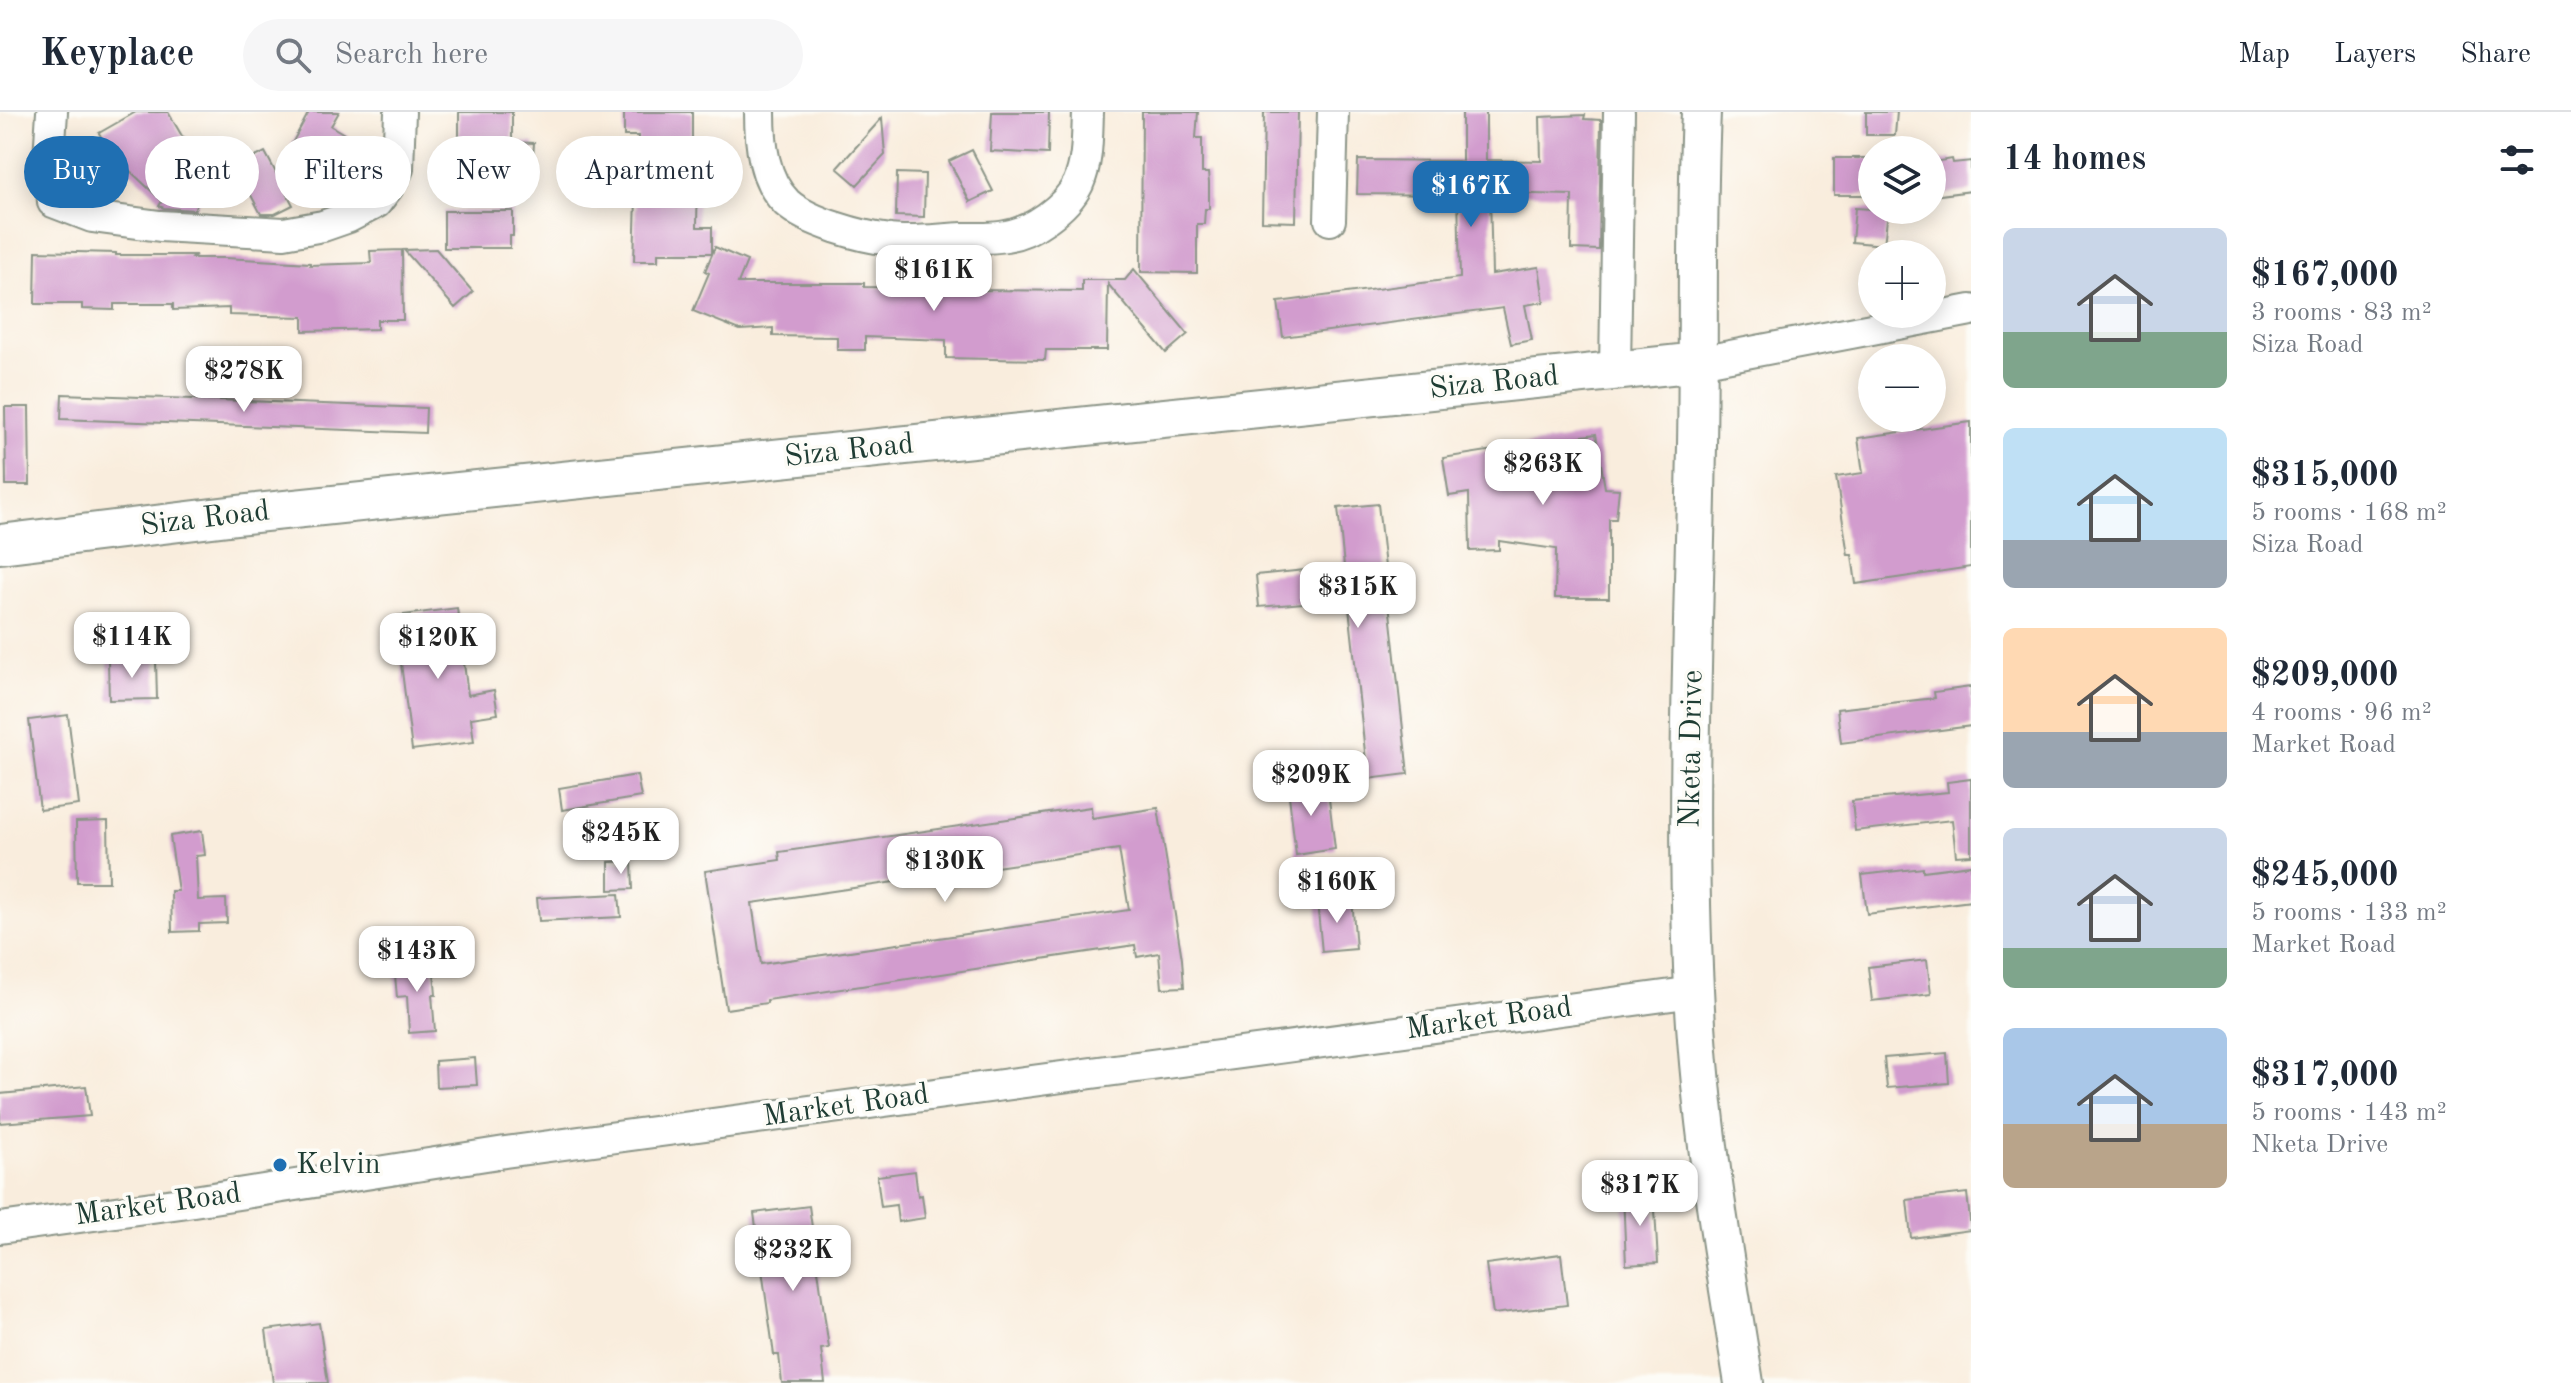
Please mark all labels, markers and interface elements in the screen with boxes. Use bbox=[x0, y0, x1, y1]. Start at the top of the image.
search box bbox=[243, 19, 803, 91]
icon: search bbox=[271, 33, 315, 77]
text: Keyplace bbox=[40, 36, 195, 74]
text: Search here bbox=[335, 40, 488, 70]
text: Map bbox=[2238, 41, 2290, 69]
text: Layers bbox=[2334, 41, 2416, 69]
text: Share bbox=[2460, 41, 2531, 69]
chip: Buy bbox=[24, 136, 129, 208]
chip: Rent bbox=[145, 136, 259, 208]
chip: Filters bbox=[275, 136, 411, 208]
chip: New bbox=[427, 136, 540, 208]
chip: Apartment bbox=[556, 136, 743, 208]
map controls bbox=[1858, 136, 1946, 432]
button: layers bbox=[1858, 136, 1946, 224]
icon: filters bbox=[2495, 138, 2539, 182]
text: 14 homes bbox=[2003, 143, 2146, 177]
pin: $167K bbox=[1415, 161, 1527, 229]
text: $167K bbox=[1431, 174, 1511, 200]
button: + bbox=[1858, 240, 1946, 328]
pin: $161K bbox=[878, 245, 990, 313]
text: $161K bbox=[894, 258, 974, 284]
text: $167,000 bbox=[2251, 259, 2399, 293]
icon: home bbox=[2067, 260, 2163, 356]
text: 3 rooms · 83 m² bbox=[2251, 300, 2432, 326]
text: Siza Road bbox=[2251, 332, 2364, 358]
button: − bbox=[1858, 344, 1946, 432]
pin: $278K bbox=[188, 346, 300, 414]
text: $278K bbox=[204, 359, 284, 385]
street label: Siza Road bbox=[1428, 361, 1560, 405]
street label: Siza Road bbox=[783, 429, 915, 473]
pin: $263K bbox=[1487, 439, 1599, 507]
text: $263K bbox=[1503, 452, 1583, 478]
text: $315,000 bbox=[2251, 459, 2399, 493]
icon: home bbox=[2067, 460, 2163, 556]
street label: Siza Road bbox=[139, 496, 271, 542]
text: 5 rooms · 168 m² bbox=[2251, 500, 2447, 526]
text: Siza Road bbox=[2251, 532, 2364, 558]
pin: $315K bbox=[1302, 562, 1414, 630]
text: $315K bbox=[1318, 575, 1398, 601]
pin: $114K bbox=[76, 612, 188, 680]
pin: $120K bbox=[382, 613, 494, 681]
text: $114K bbox=[92, 625, 172, 651]
text: $120K bbox=[398, 626, 478, 652]
text: $209,000 bbox=[2251, 659, 2399, 693]
icon: home bbox=[2067, 660, 2163, 756]
street label: Nketa Drive bbox=[1676, 670, 1708, 828]
text: 4 rooms · 96 m² bbox=[2251, 700, 2432, 726]
text: Market Road bbox=[2251, 732, 2396, 758]
pin: $209K bbox=[1255, 750, 1367, 818]
text: $209K bbox=[1271, 763, 1351, 789]
pin: $245K bbox=[565, 808, 677, 876]
text: $245K bbox=[581, 821, 661, 847]
pin: $130K bbox=[889, 836, 1001, 904]
text: $130K bbox=[905, 849, 985, 875]
pin: $160K bbox=[1281, 857, 1393, 925]
text: $245,000 bbox=[2251, 859, 2399, 893]
icon: home bbox=[2067, 860, 2163, 956]
text: $160K bbox=[1297, 870, 1377, 896]
text: 5 rooms · 133 m² bbox=[2251, 900, 2447, 926]
pin: $143K bbox=[361, 926, 473, 994]
text: Market Road bbox=[2251, 932, 2396, 958]
text: $143K bbox=[377, 939, 457, 965]
street label: Market Road bbox=[1404, 992, 1574, 1046]
text: $317,000 bbox=[2251, 1059, 2399, 1093]
icon: home bbox=[2067, 1060, 2163, 1156]
street label: Market Road bbox=[761, 1079, 931, 1133]
text: 5 rooms · 143 m² bbox=[2251, 1100, 2447, 1126]
text: Nketa Drive bbox=[2251, 1132, 2388, 1158]
place label: Kelvin bbox=[296, 1150, 381, 1180]
marker: Kelvin bbox=[271, 1156, 289, 1174]
pin: $317K bbox=[1584, 1160, 1696, 1228]
text: $317K bbox=[1600, 1173, 1680, 1199]
street label: Market Road bbox=[73, 1178, 243, 1232]
pin: $232K bbox=[737, 1225, 849, 1293]
text: $232K bbox=[753, 1238, 833, 1264]

